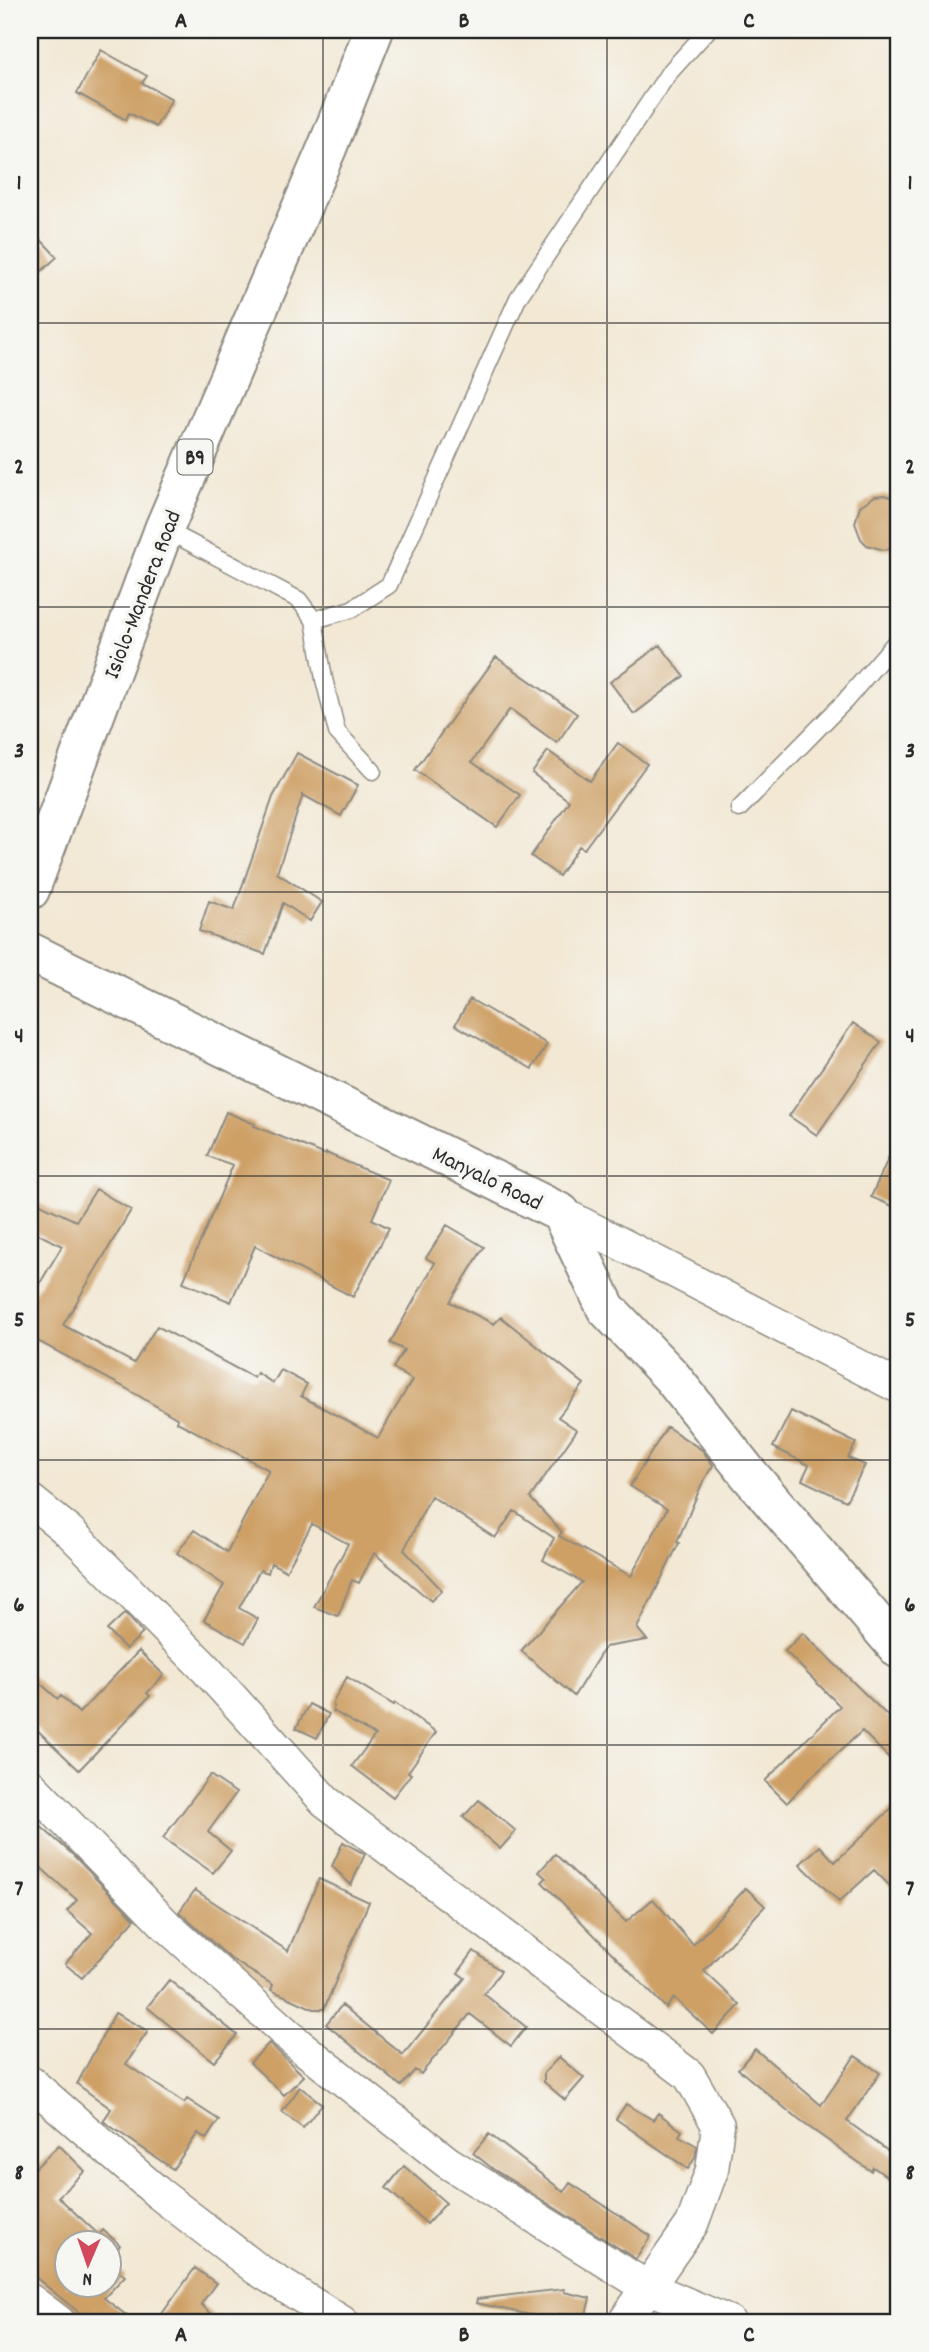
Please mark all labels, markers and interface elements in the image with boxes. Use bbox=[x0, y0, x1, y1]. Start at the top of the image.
text: A bbox=[175, 6, 187, 39]
text: B bbox=[459, 6, 470, 39]
text: C bbox=[743, 6, 755, 39]
text: 1 bbox=[16, 168, 22, 201]
text: 1 bbox=[907, 168, 913, 201]
road number: B9 bbox=[178, 440, 212, 475]
text: 2 bbox=[14, 452, 24, 485]
text: 2 bbox=[905, 452, 915, 485]
street label: Isiolo-Mandera Road bbox=[97, 506, 192, 684]
text: 3 bbox=[14, 736, 24, 769]
text: 3 bbox=[905, 736, 915, 769]
text: 4 bbox=[14, 1021, 24, 1054]
text: 4 bbox=[905, 1021, 915, 1054]
street label: Manyalo Road bbox=[426, 1139, 547, 1221]
text: 5 bbox=[14, 1305, 24, 1338]
text: 5 bbox=[905, 1305, 915, 1338]
text: 6 bbox=[13, 1590, 25, 1623]
text: 6 bbox=[904, 1590, 916, 1623]
text: 7 bbox=[15, 1874, 24, 1907]
text: 7 bbox=[906, 1874, 915, 1907]
text: 8 bbox=[14, 2158, 24, 2191]
text: 8 bbox=[905, 2158, 915, 2191]
north arrow bbox=[52, 2230, 122, 2300]
text: N bbox=[82, 2264, 93, 2291]
text: A bbox=[175, 2320, 187, 2352]
text: B bbox=[459, 2320, 470, 2352]
text: C bbox=[743, 2320, 755, 2352]

